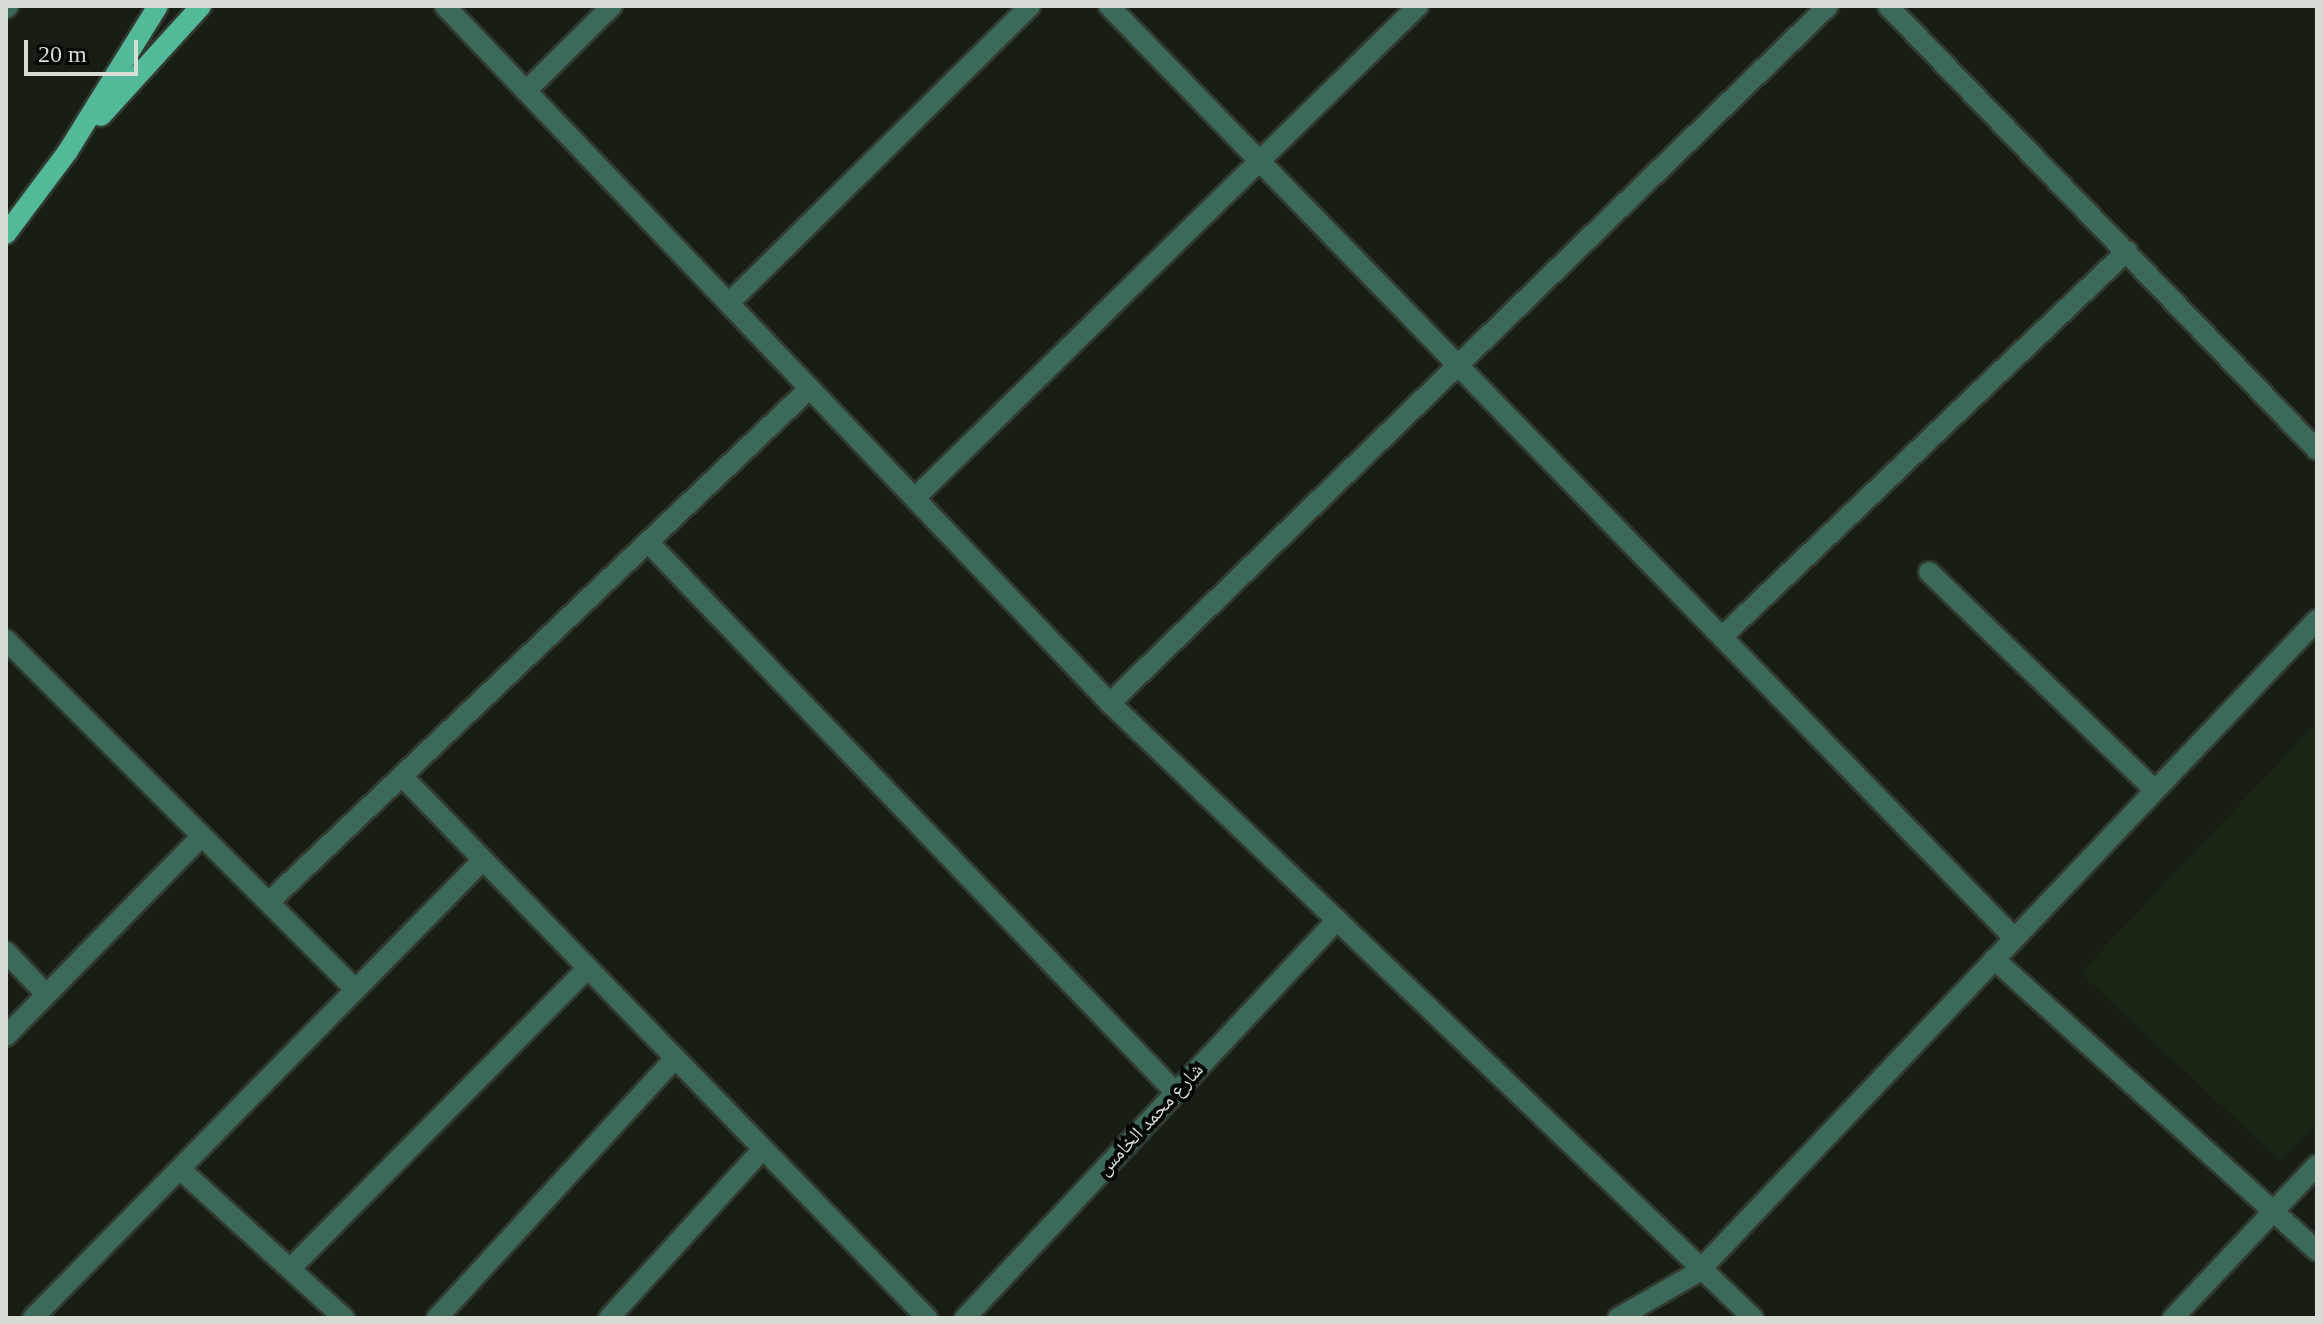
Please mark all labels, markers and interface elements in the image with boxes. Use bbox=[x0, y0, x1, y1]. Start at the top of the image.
scale bar bbox=[28, 24, 142, 74]
text: 20 m bbox=[38, 41, 87, 67]
street label: شارع محمد الخامس bbox=[1092, 1058, 1208, 1180]

